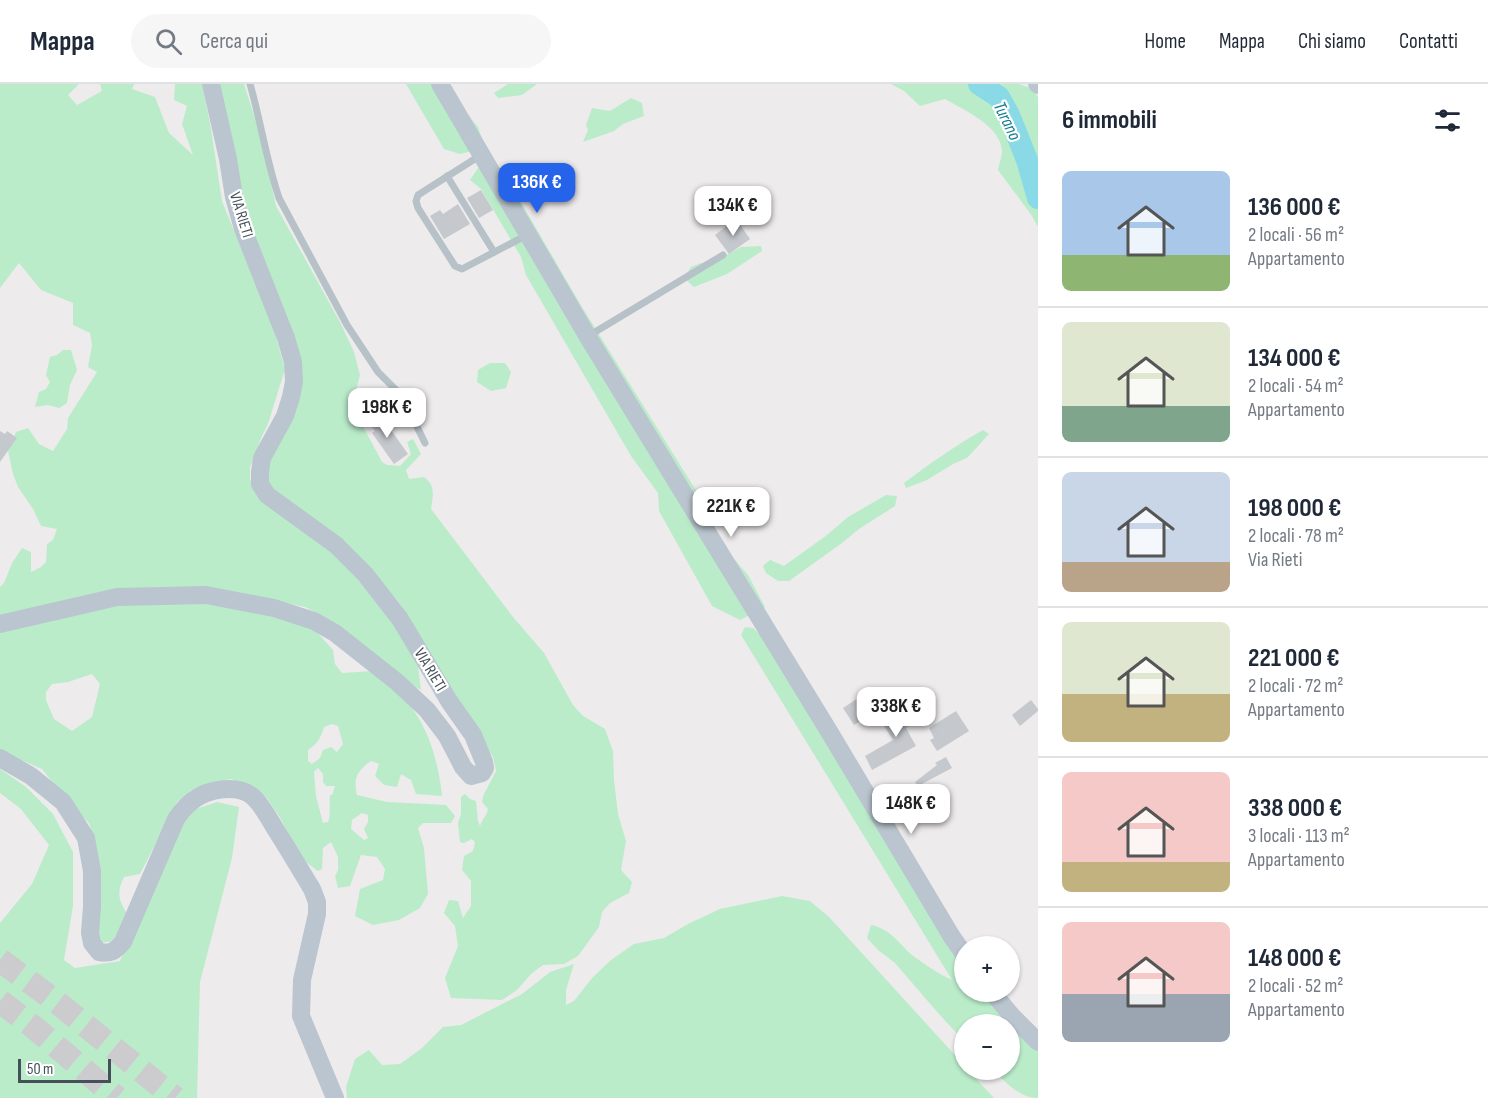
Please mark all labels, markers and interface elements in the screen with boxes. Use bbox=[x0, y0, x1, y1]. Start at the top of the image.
search box bbox=[131, 14, 551, 68]
text: Mappa bbox=[30, 25, 95, 58]
icon: search bbox=[152, 25, 185, 58]
text: Cerca qui bbox=[200, 28, 268, 55]
text: Home bbox=[1145, 29, 1186, 54]
text: Mappa bbox=[1219, 29, 1265, 54]
text: Chi siamo bbox=[1298, 29, 1366, 54]
text: Contatti bbox=[1399, 29, 1458, 54]
water label: Turano bbox=[989, 98, 1026, 144]
icon: filters bbox=[1431, 104, 1464, 137]
text: 6 immobili bbox=[1062, 105, 1157, 136]
pin: 136K € bbox=[488, 163, 586, 214]
text: 136K € bbox=[512, 170, 562, 194]
pin: 134K € bbox=[684, 186, 782, 237]
street label: VIA RIETI bbox=[225, 190, 257, 240]
text: 136 000 € bbox=[1248, 192, 1341, 223]
text: 134K € bbox=[708, 193, 758, 217]
icon: home bbox=[1110, 195, 1182, 267]
text: 2 locali · 56 m² bbox=[1248, 223, 1344, 247]
text: Appartamento bbox=[1248, 247, 1345, 271]
text: 134 000 € bbox=[1248, 343, 1341, 374]
icon: home bbox=[1110, 346, 1182, 418]
text: 2 locali · 54 m² bbox=[1248, 374, 1344, 398]
pin: 198K € bbox=[338, 388, 436, 439]
text: 198K € bbox=[362, 395, 412, 419]
text: Appartamento bbox=[1248, 398, 1345, 422]
pin: 221K € bbox=[682, 487, 780, 538]
text: 198 000 € bbox=[1248, 493, 1341, 524]
text: 221K € bbox=[707, 494, 755, 518]
icon: home bbox=[1110, 496, 1182, 568]
text: 2 locali · 78 m² bbox=[1248, 524, 1344, 548]
text: Via Rieti bbox=[1248, 548, 1302, 572]
text: 221 000 € bbox=[1248, 643, 1340, 674]
street label: VIA RIETI bbox=[410, 645, 450, 695]
icon: home bbox=[1110, 646, 1182, 718]
text: 2 locali · 72 m² bbox=[1248, 674, 1344, 698]
pin: 338K € bbox=[847, 687, 945, 738]
text: 338K € bbox=[871, 694, 921, 718]
text: Appartamento bbox=[1248, 698, 1345, 722]
pin: 148K € bbox=[862, 784, 960, 835]
text: 148K € bbox=[886, 791, 936, 815]
text: 338 000 € bbox=[1248, 793, 1342, 824]
icon: home bbox=[1110, 796, 1182, 868]
text: 3 locali · 113 m² bbox=[1248, 824, 1350, 848]
text: Appartamento bbox=[1248, 848, 1345, 872]
map controls bbox=[954, 936, 1020, 1080]
button: + bbox=[954, 936, 1020, 1002]
text: 148 000 € bbox=[1248, 943, 1341, 974]
icon: home bbox=[1110, 946, 1182, 1018]
text: 2 locali · 52 m² bbox=[1248, 974, 1344, 998]
text: Appartamento bbox=[1248, 998, 1345, 1022]
button: − bbox=[954, 1014, 1020, 1080]
scale bar bbox=[18, 1056, 111, 1084]
text: 50 m bbox=[27, 1060, 53, 1079]

